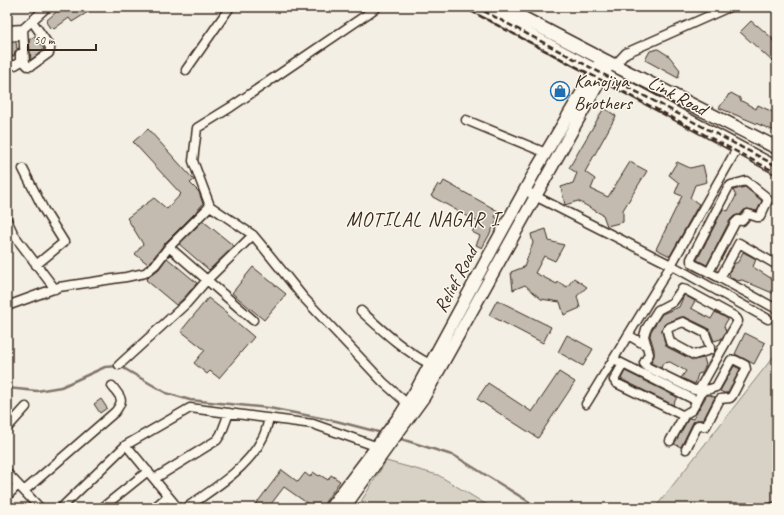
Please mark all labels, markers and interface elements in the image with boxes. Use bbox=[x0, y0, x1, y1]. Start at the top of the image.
scale bar bbox=[28, 26, 96, 52]
text: 50 m bbox=[34, 32, 56, 48]
place label: Kanojiya Brothers bbox=[574, 69, 633, 115]
street label: Link Road bbox=[644, 70, 713, 123]
shop icon: Kanojiya Brothers bbox=[549, 80, 571, 102]
district label: MOTILAL NAGAR I bbox=[346, 207, 504, 232]
street label: Relief Road bbox=[429, 240, 484, 317]

